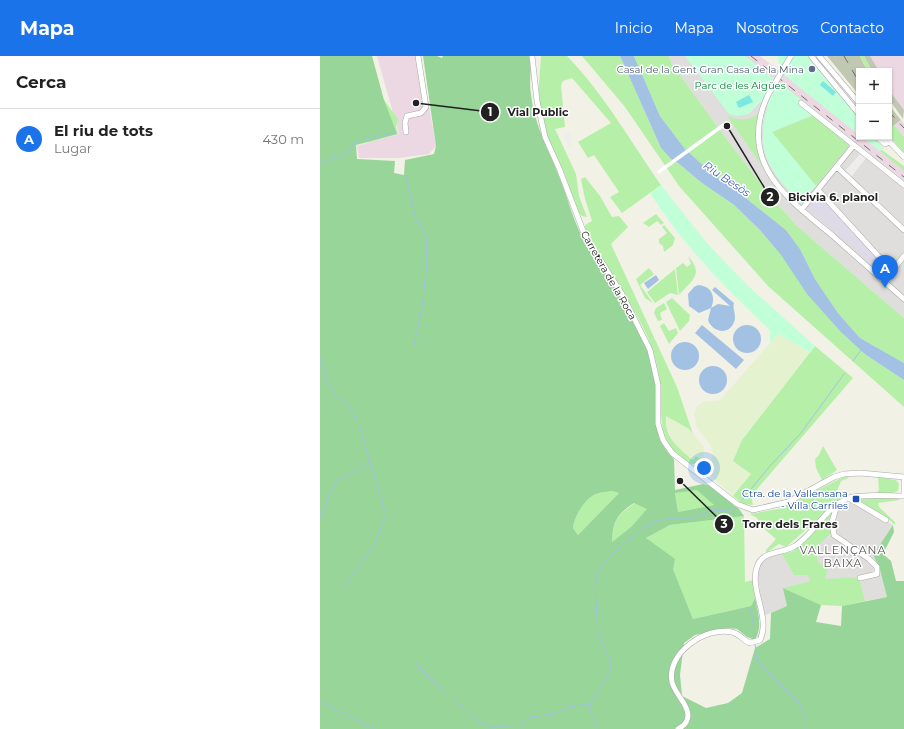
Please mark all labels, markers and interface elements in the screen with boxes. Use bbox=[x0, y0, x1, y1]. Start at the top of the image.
text: Mapa bbox=[20, 17, 75, 40]
text: Inicio bbox=[615, 19, 652, 37]
text: Mapa bbox=[674, 19, 714, 37]
text: Nosotros bbox=[736, 19, 798, 37]
text: Contacto bbox=[820, 19, 884, 37]
place label: Casal de la Gent Gran Casa de la Mina bbox=[617, 63, 804, 76]
marker: Casal de la Gent Gran Casa de la Mina bbox=[807, 64, 817, 74]
map controls bbox=[856, 68, 892, 140]
button: + bbox=[856, 68, 892, 104]
text: Cerca bbox=[16, 72, 66, 92]
park label: Parc de les Aigües bbox=[694, 79, 786, 92]
callout: Vial Public bbox=[480, 100, 577, 123]
text: 1 bbox=[488, 104, 492, 119]
button: − bbox=[856, 104, 892, 140]
text: Vial Public bbox=[507, 105, 569, 119]
text: El riu de tots bbox=[54, 121, 153, 140]
text: A bbox=[24, 131, 34, 147]
text: 430 m bbox=[262, 131, 304, 147]
text: Lugar bbox=[54, 140, 92, 156]
water label: Riu Besòs bbox=[701, 158, 754, 200]
callout: Bicivia 6. planol bbox=[760, 185, 886, 208]
text: 2 bbox=[766, 189, 774, 204]
text: Bicivia 6. planol bbox=[788, 190, 878, 204]
street label: Carretera de la Roca bbox=[578, 228, 639, 322]
pin: A bbox=[872, 255, 898, 288]
your location bbox=[694, 458, 714, 478]
place label: Ctra. de la Vallensana - Villa Carriles bbox=[742, 487, 848, 512]
marker: Ctra. de la Vallensana - Villa Carriles bbox=[851, 494, 861, 504]
callout: Torre dels Frares bbox=[714, 513, 845, 536]
text: 3 bbox=[719, 516, 728, 531]
text: Torre dels Frares bbox=[742, 517, 838, 531]
district label: VALLENÇANA BAIXA bbox=[800, 543, 886, 570]

